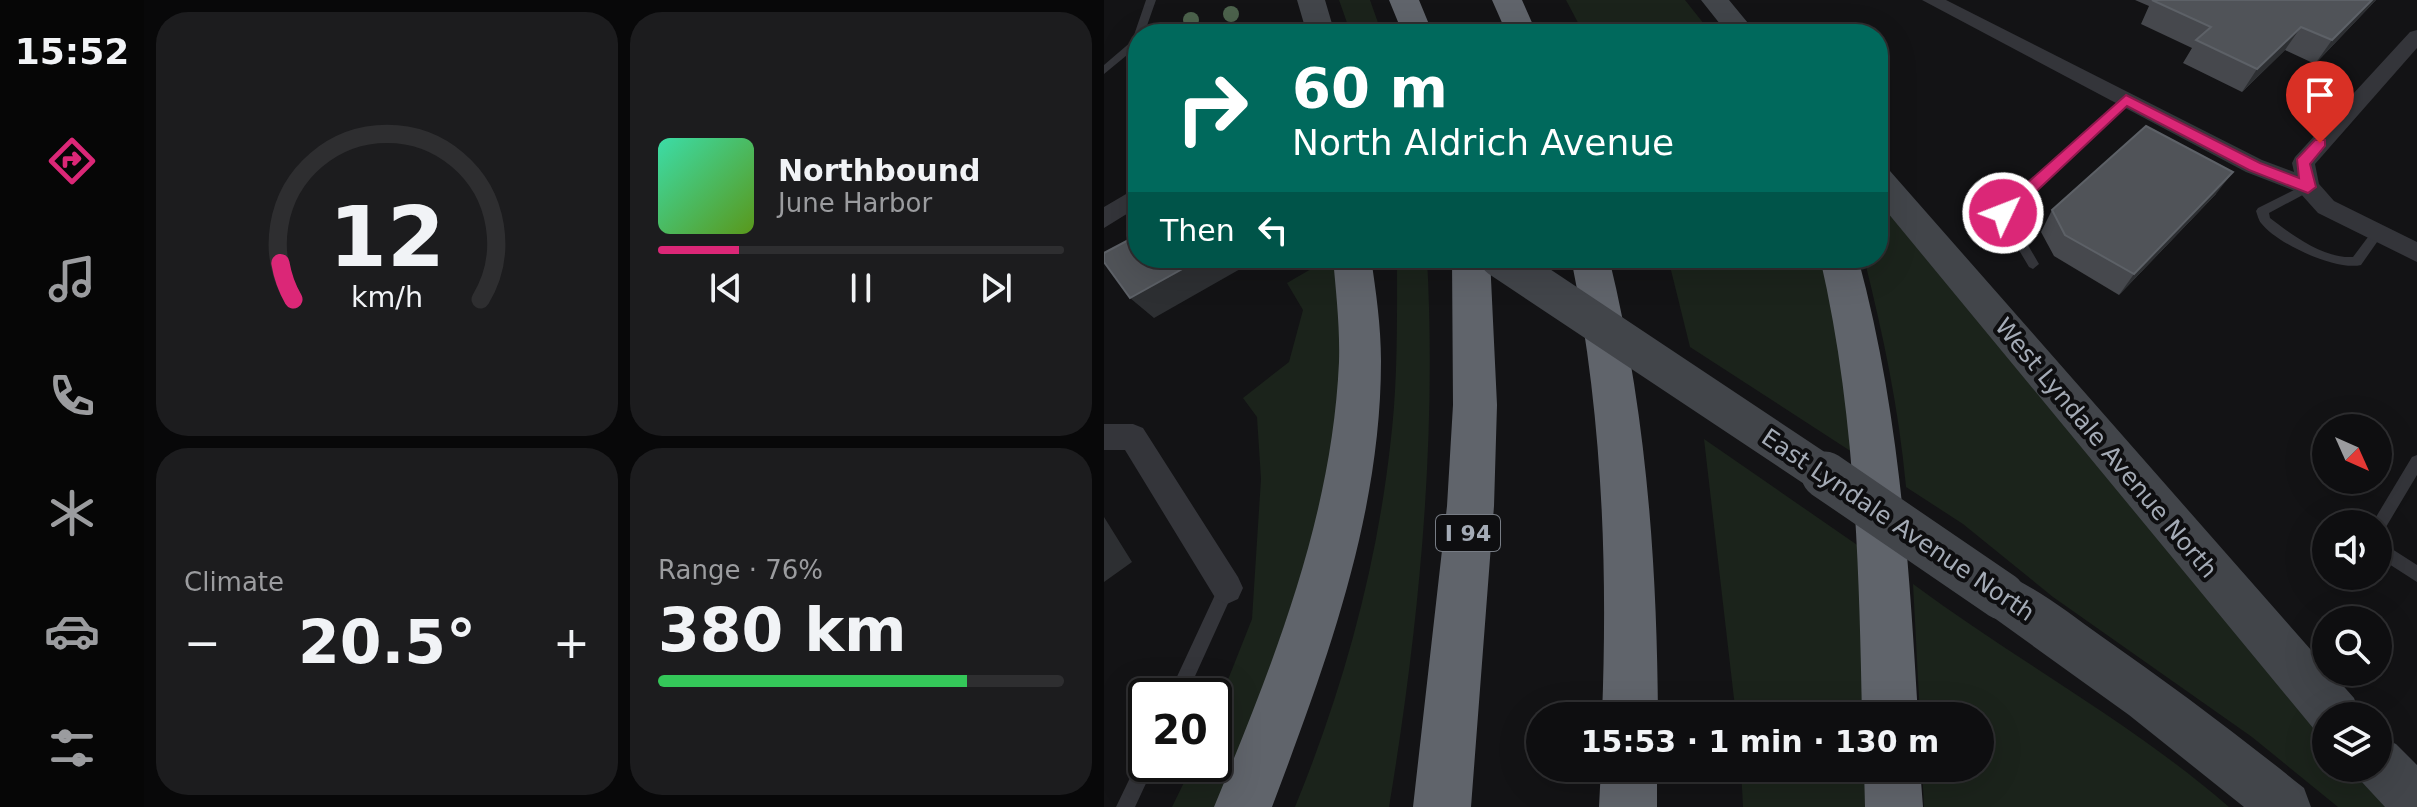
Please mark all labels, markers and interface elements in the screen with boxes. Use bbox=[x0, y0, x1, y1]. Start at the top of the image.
text: 15:52 bbox=[15, 31, 129, 72]
text: 60 m bbox=[1292, 55, 1448, 120]
icon: right bbox=[1160, 56, 1264, 160]
pin bbox=[2286, 61, 2354, 143]
icon: arrive bbox=[2298, 73, 2342, 117]
text: North Aldrich Avenue bbox=[1292, 122, 1674, 163]
icon: directions bbox=[44, 133, 100, 189]
text: Northbound bbox=[778, 153, 981, 188]
position arrow bbox=[1961, 171, 2045, 255]
text: 12 bbox=[329, 188, 445, 285]
text: June Harbor bbox=[778, 188, 932, 218]
icon: left bbox=[1251, 208, 1295, 252]
text: Then bbox=[1160, 213, 1235, 248]
icon: music bbox=[44, 251, 100, 307]
icon: previous bbox=[704, 266, 748, 310]
icon: pause bbox=[839, 266, 883, 310]
icon: next bbox=[974, 266, 1018, 310]
text: km/h bbox=[351, 280, 423, 314]
street label: West Lyndale Avenue North bbox=[1989, 313, 2223, 583]
icon: phone bbox=[44, 368, 100, 424]
north arrow bbox=[2312, 414, 2392, 494]
map controls bbox=[2312, 414, 2392, 782]
street label: East Lyndale Avenue North bbox=[1756, 423, 2040, 627]
icon: climate bbox=[44, 485, 100, 541]
button: sound bbox=[2312, 510, 2392, 590]
road number: I 94 bbox=[1436, 515, 1500, 551]
text: Range · 76% bbox=[658, 555, 823, 585]
text: Climate bbox=[184, 567, 284, 597]
text: 380 km bbox=[658, 595, 907, 665]
icon: car bbox=[44, 603, 100, 659]
button: search bbox=[2312, 606, 2392, 686]
text: 20.5° bbox=[298, 607, 476, 677]
text: − bbox=[184, 617, 221, 668]
text: + bbox=[553, 617, 590, 668]
speed limit sign: 20 bbox=[1128, 678, 1232, 782]
button: layers bbox=[2312, 702, 2392, 782]
icon: filters bbox=[44, 720, 100, 776]
text: 15:53 · 1 min · 130 m bbox=[1581, 724, 1939, 759]

